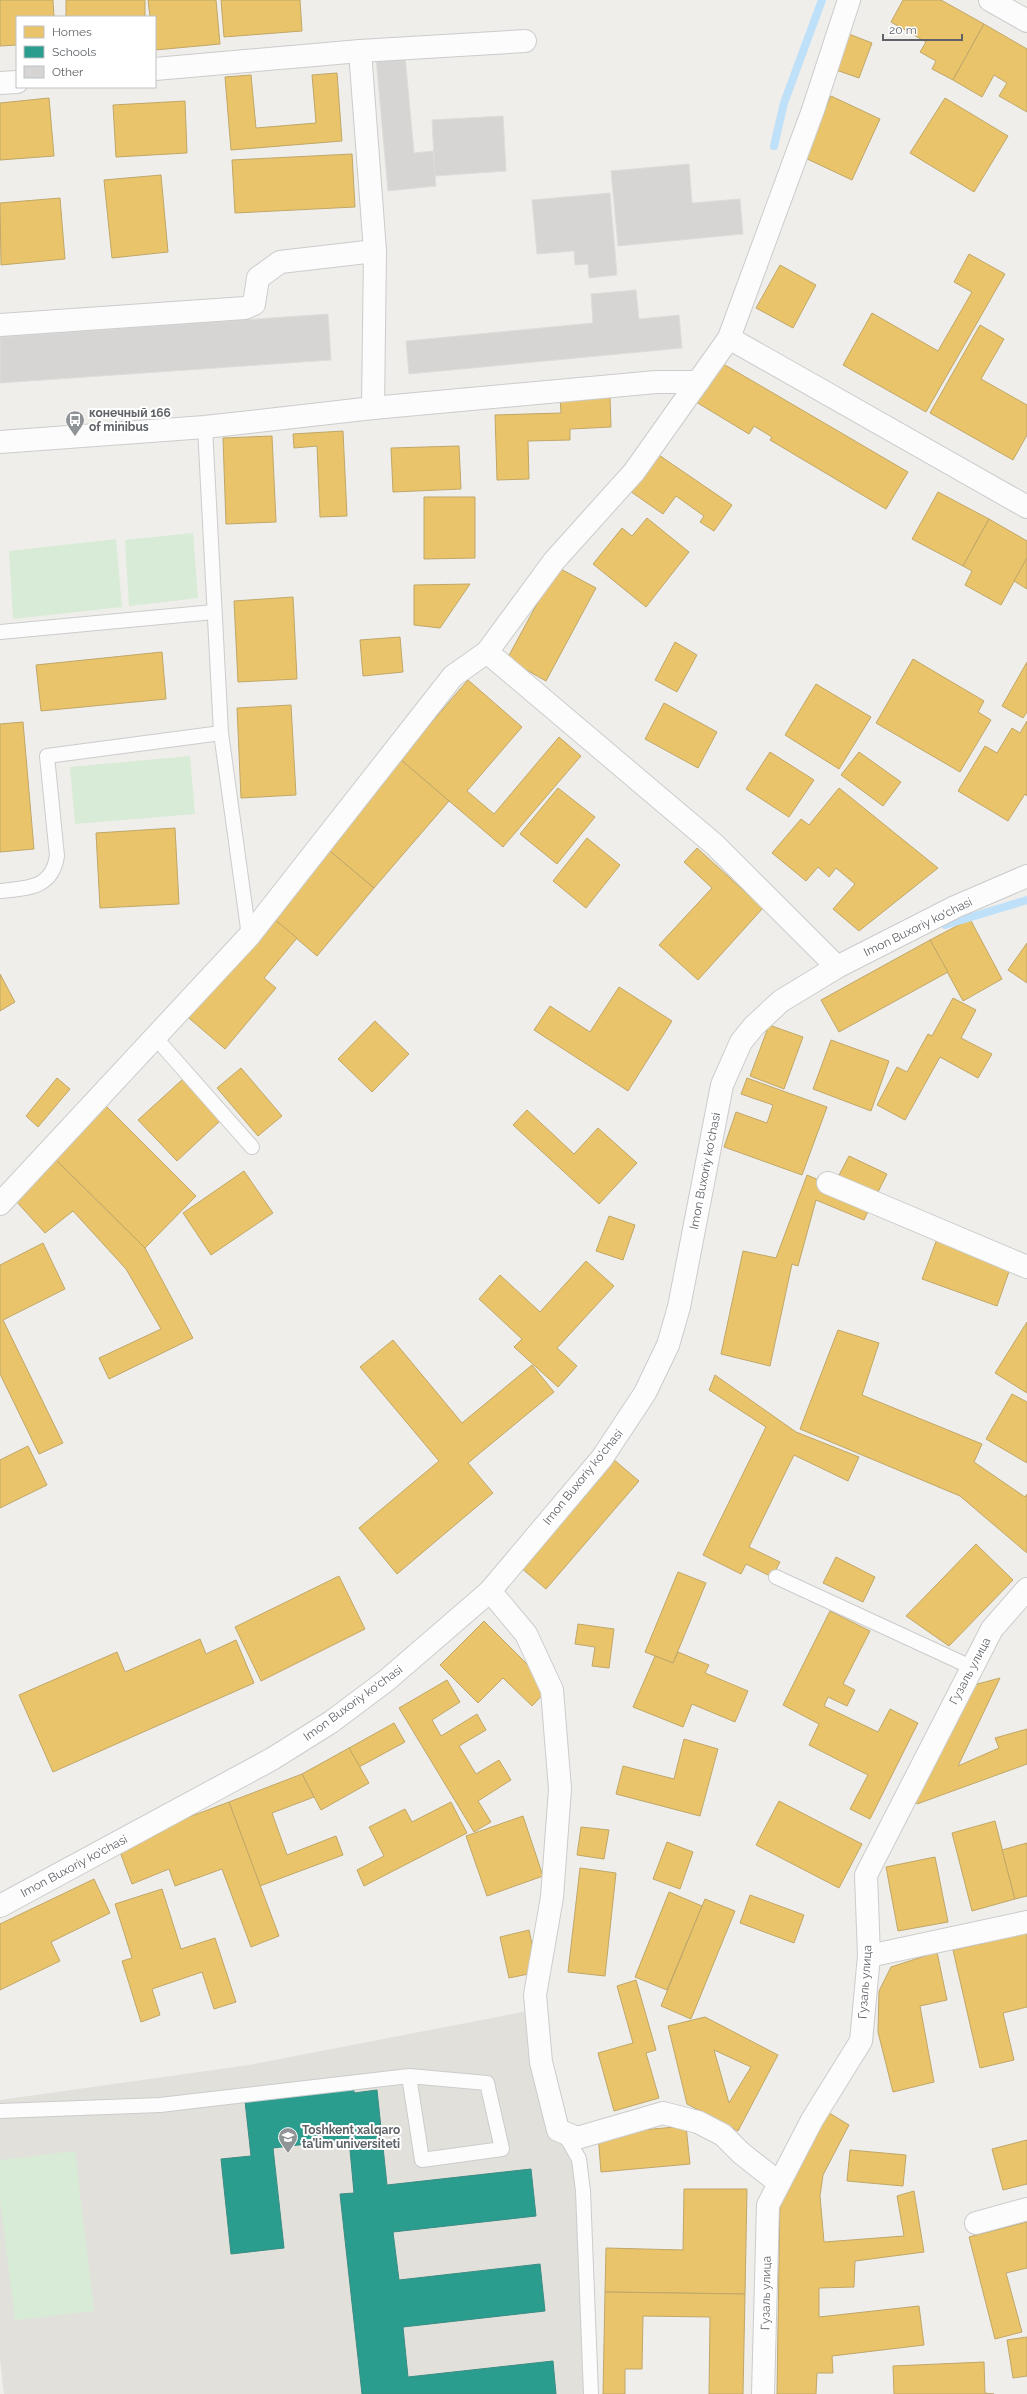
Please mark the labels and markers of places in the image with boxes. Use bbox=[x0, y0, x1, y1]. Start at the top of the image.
place label: конечный 166 of minibus bbox=[89, 406, 171, 434]
bus stop icon: конечный 166 of minibus bbox=[64, 409, 86, 437]
place label: Toshkent xalqaro ta’lim universiteti bbox=[302, 2123, 400, 2151]
school or university icon: Toshkent xalqaro ta’lim universiteti bbox=[277, 2126, 299, 2154]

